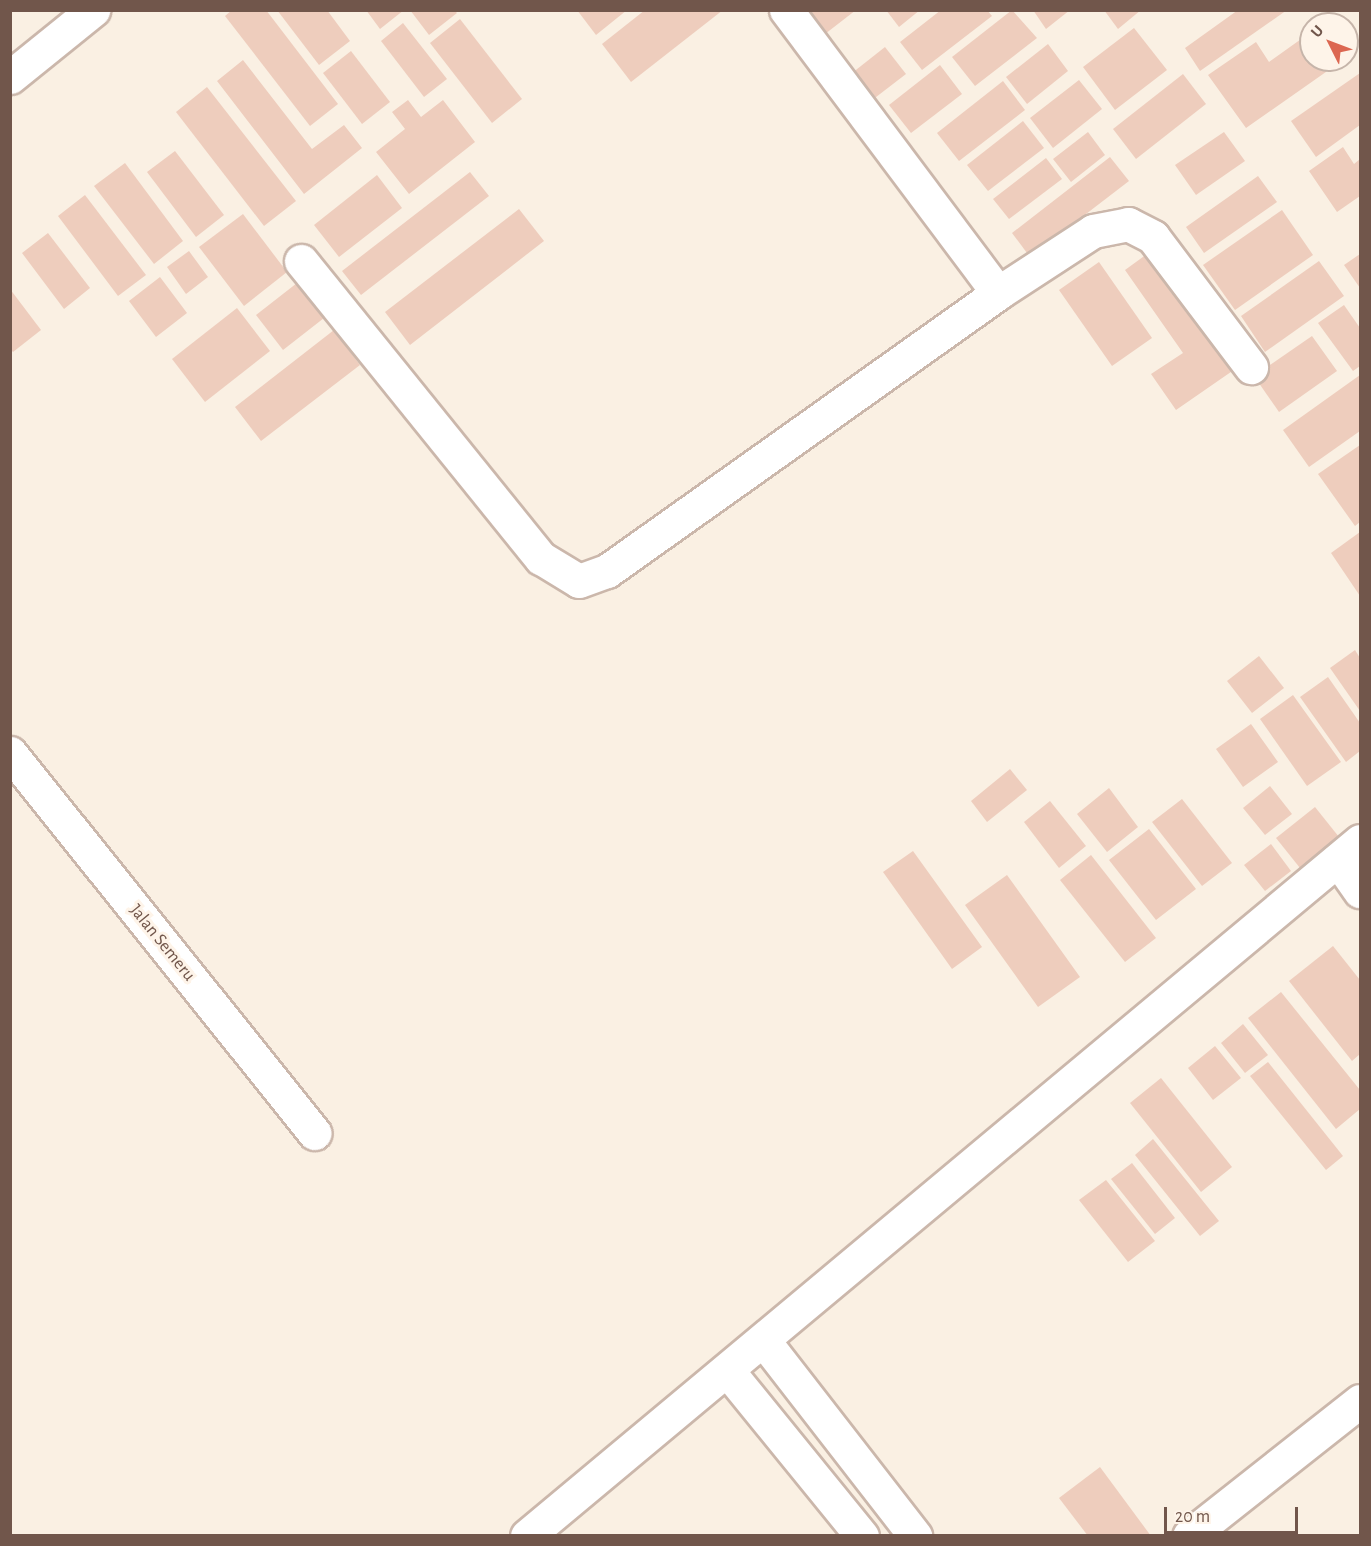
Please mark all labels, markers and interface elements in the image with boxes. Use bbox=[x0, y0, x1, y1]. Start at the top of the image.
north arrow bbox=[1299, 12, 1359, 72]
text: U bbox=[1308, 22, 1326, 40]
street label: Jalan Semeru bbox=[125, 900, 199, 986]
scale bar bbox=[1167, 1495, 1300, 1533]
text: 20 m bbox=[1175, 1508, 1210, 1526]

